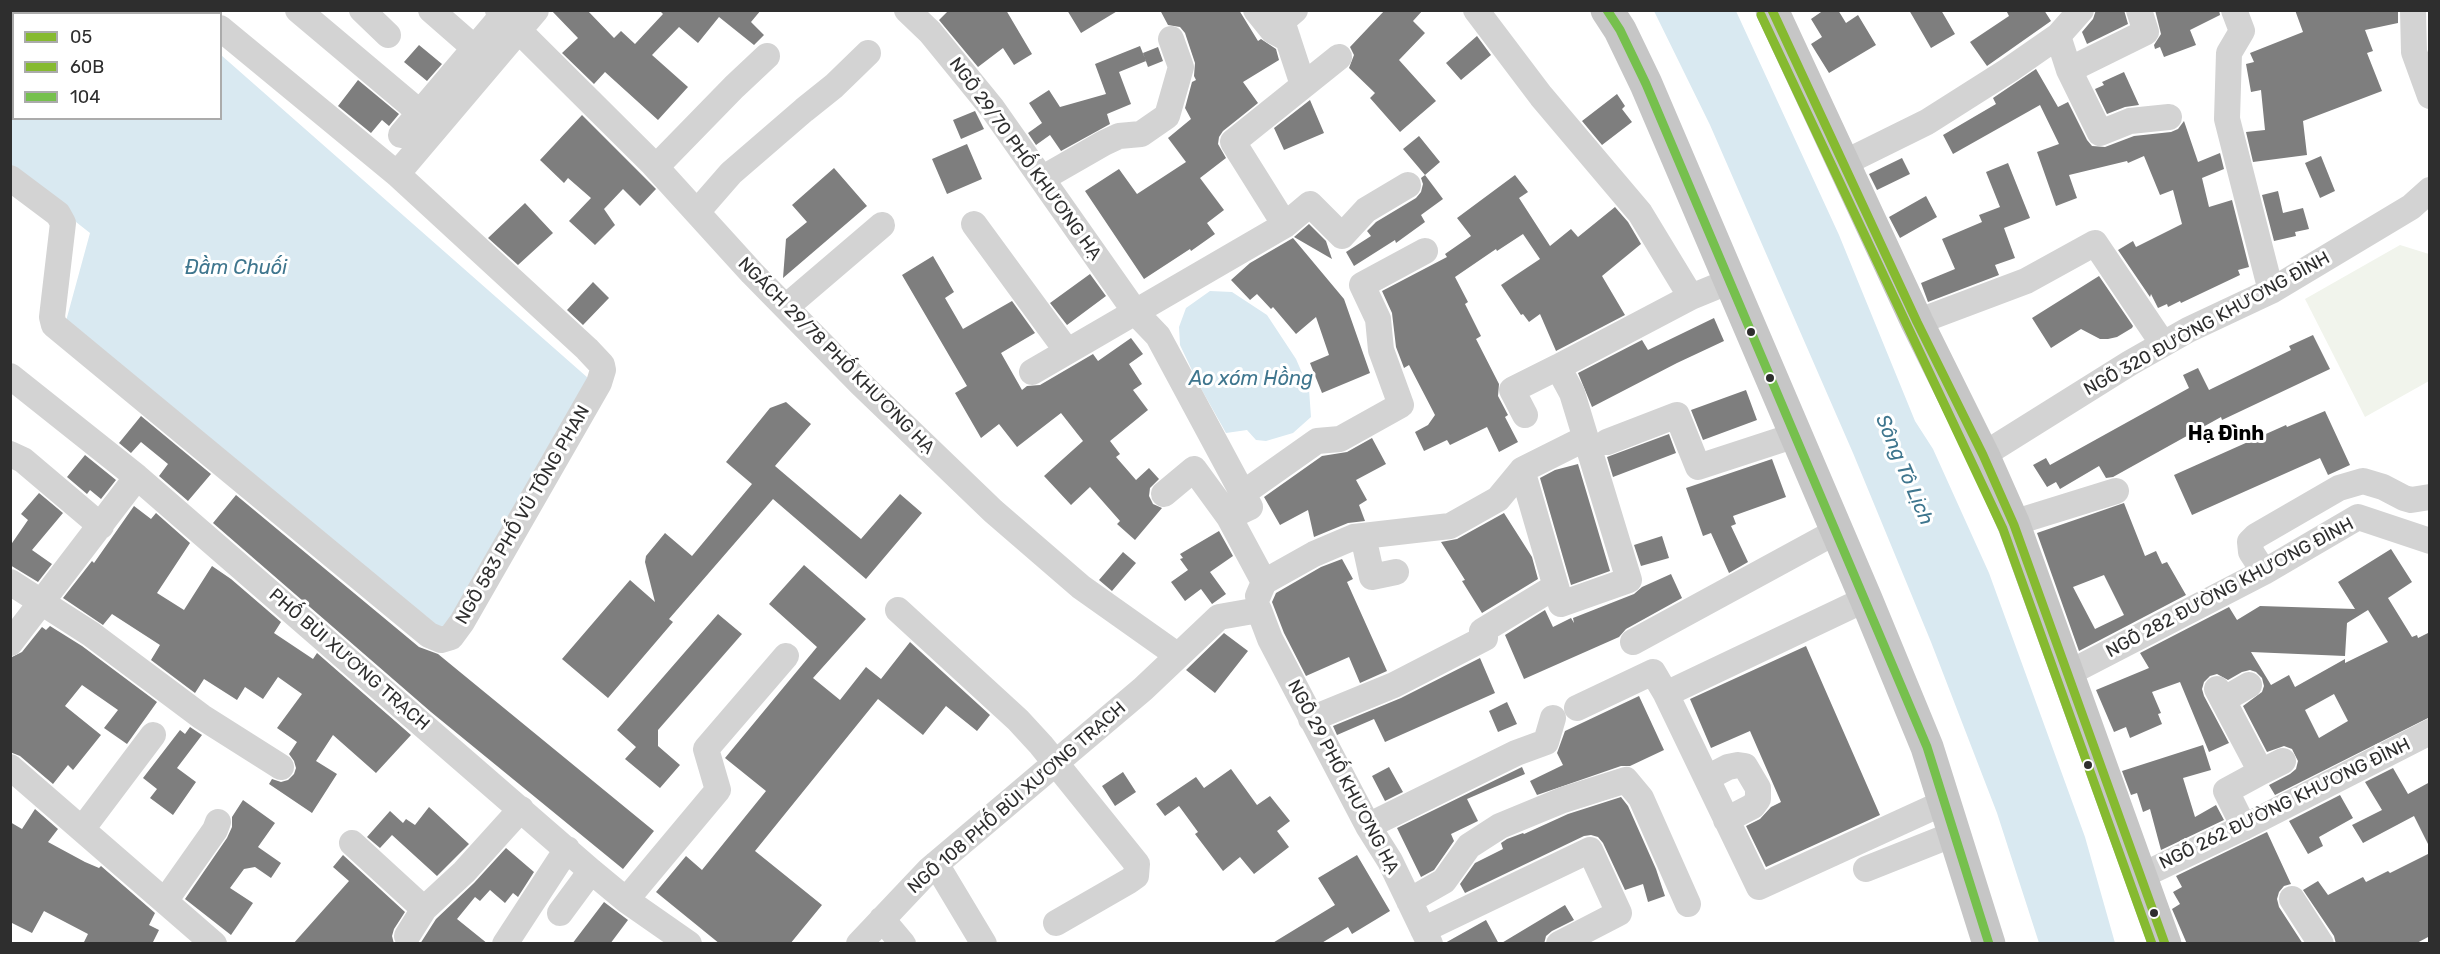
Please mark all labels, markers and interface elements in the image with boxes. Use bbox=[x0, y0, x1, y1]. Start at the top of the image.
legend bbox=[12, 12, 222, 120]
text: 05 bbox=[70, 26, 92, 48]
street label: NGÕ 29/70 PHỐ KHƯƠNG HẠ bbox=[944, 54, 1106, 264]
text: 60B bbox=[70, 56, 104, 78]
text: 104 bbox=[70, 86, 100, 108]
street label: NGÕ 320 ĐƯỜNG KHƯƠNG ĐÌNH bbox=[2080, 247, 2334, 401]
street label: NGÁCH 29/78 PHỐ KHƯƠNG HẠ bbox=[733, 253, 939, 459]
water label: Đầm Chuối bbox=[185, 256, 287, 280]
unlabelled marker bbox=[1745, 326, 1757, 338]
water label: Ao xóm Hồng bbox=[1189, 367, 1313, 391]
unlabelled marker bbox=[1764, 372, 1776, 384]
street label: NGÕ 583 PHỐ VŨ TÔNG PHAN bbox=[451, 402, 595, 628]
water label: Sông Tô Lịch bbox=[1870, 411, 1938, 529]
district label: Hạ Đình bbox=[2188, 422, 2264, 446]
street label: NGÕ 282 ĐƯỜNG KHƯƠNG ĐÌNH bbox=[2102, 513, 2358, 663]
street label: PHỐ BÙI XƯƠNG TRẠCH bbox=[264, 584, 434, 736]
street label: NGÕ 29 PHỐ KHƯƠNG HẠ bbox=[1283, 676, 1403, 878]
street label: NGÕ 108 PHỐ BÙI XƯƠNG TRẠCH bbox=[904, 697, 1130, 899]
street label: NGÕ 262 ĐƯỜNG KHƯƠNG ĐÌNH bbox=[2156, 734, 2414, 874]
unlabelled marker bbox=[2082, 759, 2094, 771]
unlabelled marker bbox=[2148, 907, 2160, 919]

